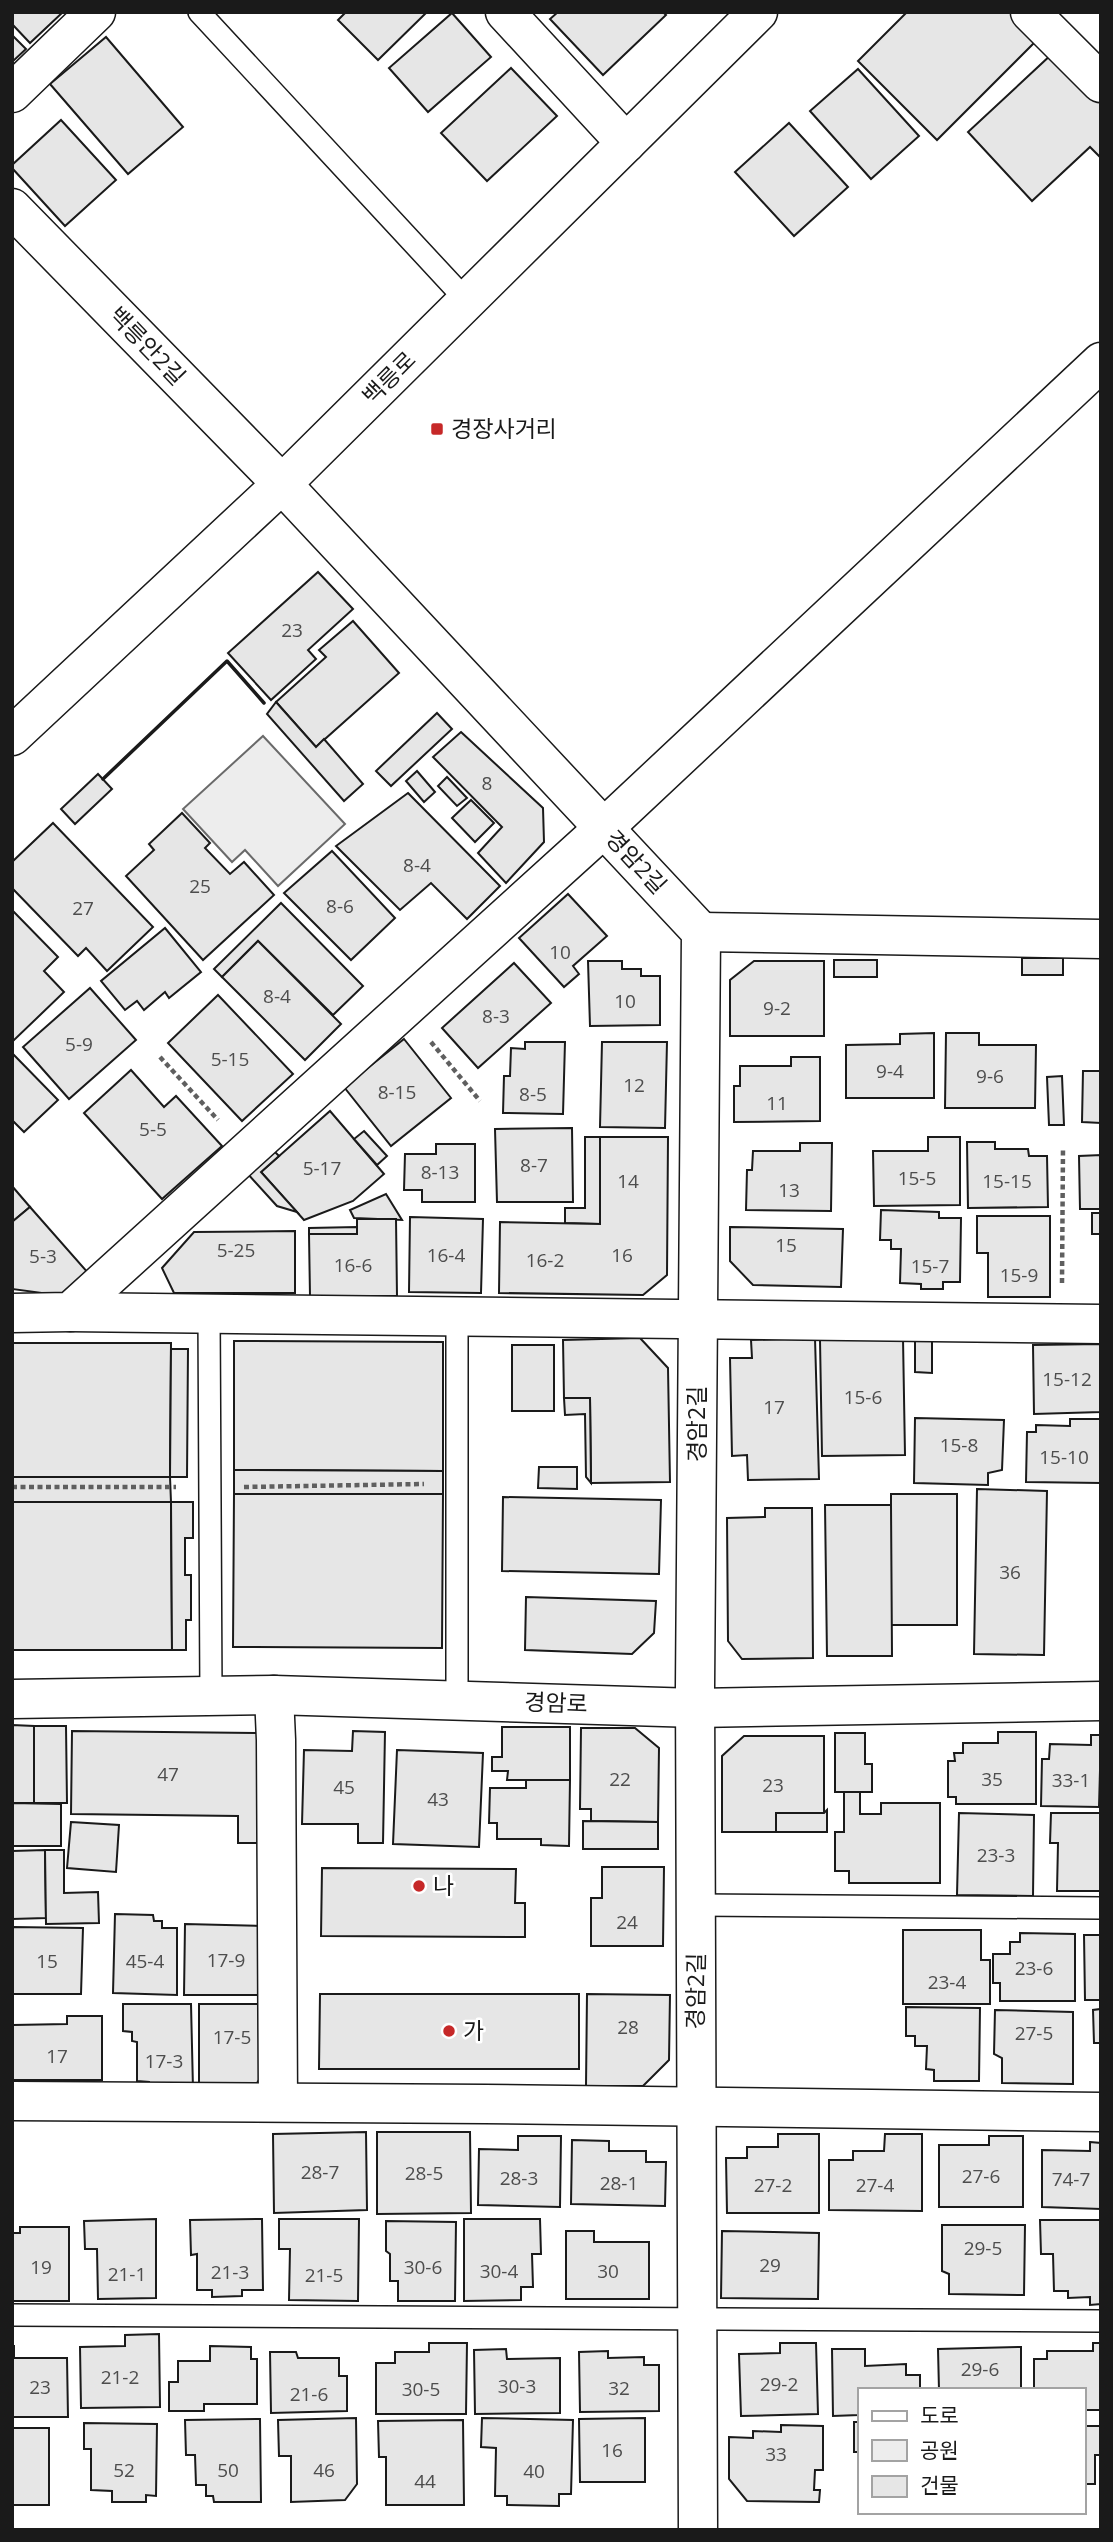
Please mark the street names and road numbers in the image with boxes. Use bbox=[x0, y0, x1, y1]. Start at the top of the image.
street label: 백릉안2길 bbox=[102, 299, 193, 392]
street label: 백릉로 bbox=[355, 344, 422, 411]
street label: 경암2길 bbox=[599, 822, 675, 900]
street label: 경암2길 bbox=[680, 1386, 712, 1462]
street label: 경암로 bbox=[524, 1685, 588, 1719]
street label: 경암2길 bbox=[678, 1952, 712, 2030]

